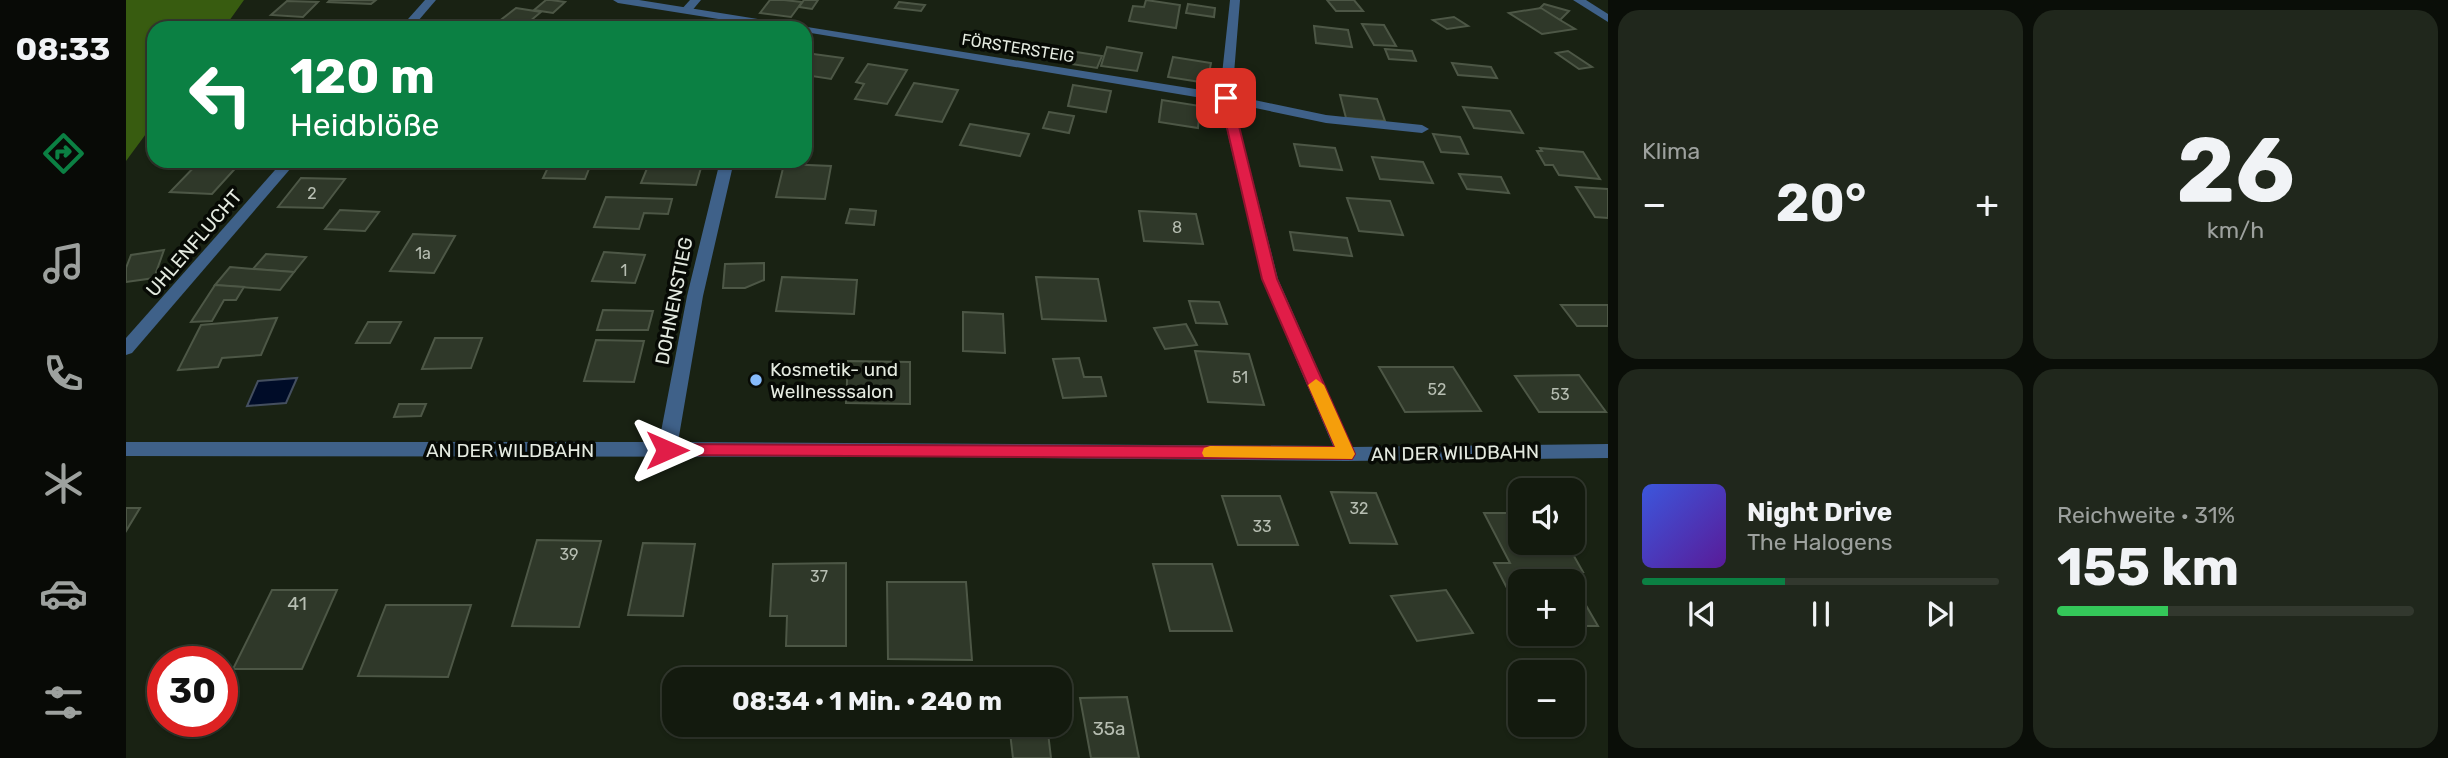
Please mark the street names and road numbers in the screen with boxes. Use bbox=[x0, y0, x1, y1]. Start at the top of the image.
street label: FÖRSTERSTEIG bbox=[960, 30, 1076, 66]
street label: UHLENFLUCHT bbox=[141, 185, 247, 301]
street label: DOHNENSTIEG bbox=[650, 235, 698, 367]
street label: AN DER WILDBAHN bbox=[426, 439, 594, 462]
street label: AN DER WILDBAHN bbox=[1371, 440, 1539, 466]

